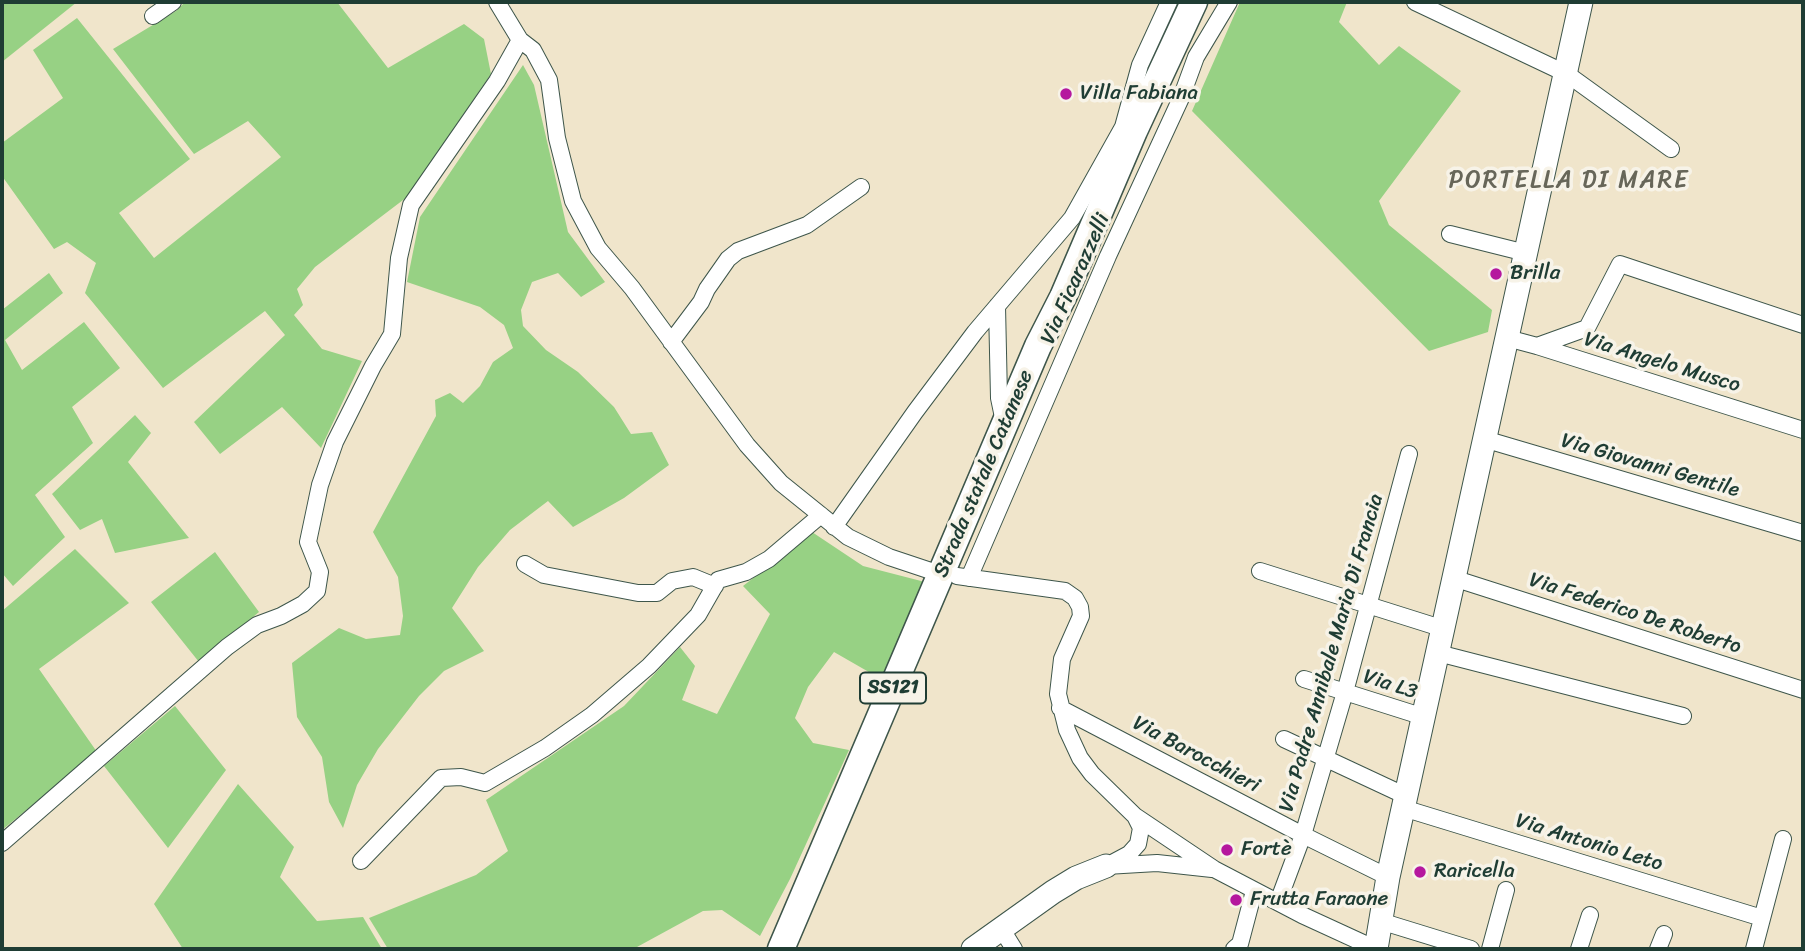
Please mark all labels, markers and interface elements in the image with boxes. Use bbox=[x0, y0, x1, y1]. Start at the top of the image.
place label: Villa Fabiana bbox=[1080, 81, 1198, 107]
marker: Villa Fabiana bbox=[1058, 86, 1074, 102]
district label: PORTELLA DI MARE bbox=[1451, 167, 1687, 195]
street label: Via Ficarazzelli bbox=[1036, 210, 1116, 348]
place label: Brilla bbox=[1510, 261, 1560, 287]
marker: Brilla bbox=[1488, 266, 1504, 282]
street label: Via Angelo Musco bbox=[1581, 327, 1743, 399]
street label: Strada statale Catanese bbox=[929, 367, 1039, 581]
street label: Via Giovanni Gentile bbox=[1558, 428, 1742, 504]
street label: Via Padre Annibale Maria Di Francia bbox=[1274, 491, 1390, 815]
street label: Via Federico De Roberto bbox=[1526, 568, 1744, 660]
street label: Via L3 bbox=[1360, 664, 1420, 706]
road number: SS121 bbox=[860, 673, 926, 704]
street label: Via Barocchieri bbox=[1128, 711, 1264, 799]
street label: Via Antonio Leto bbox=[1512, 809, 1666, 877]
place label: Fortè bbox=[1241, 837, 1292, 863]
marker: Fortè bbox=[1219, 842, 1235, 858]
place label: Raricella bbox=[1434, 859, 1515, 885]
marker: Raricella bbox=[1412, 864, 1428, 880]
place label: Frutta Faraone bbox=[1250, 887, 1388, 913]
marker: Frutta Faraone bbox=[1228, 892, 1244, 908]

